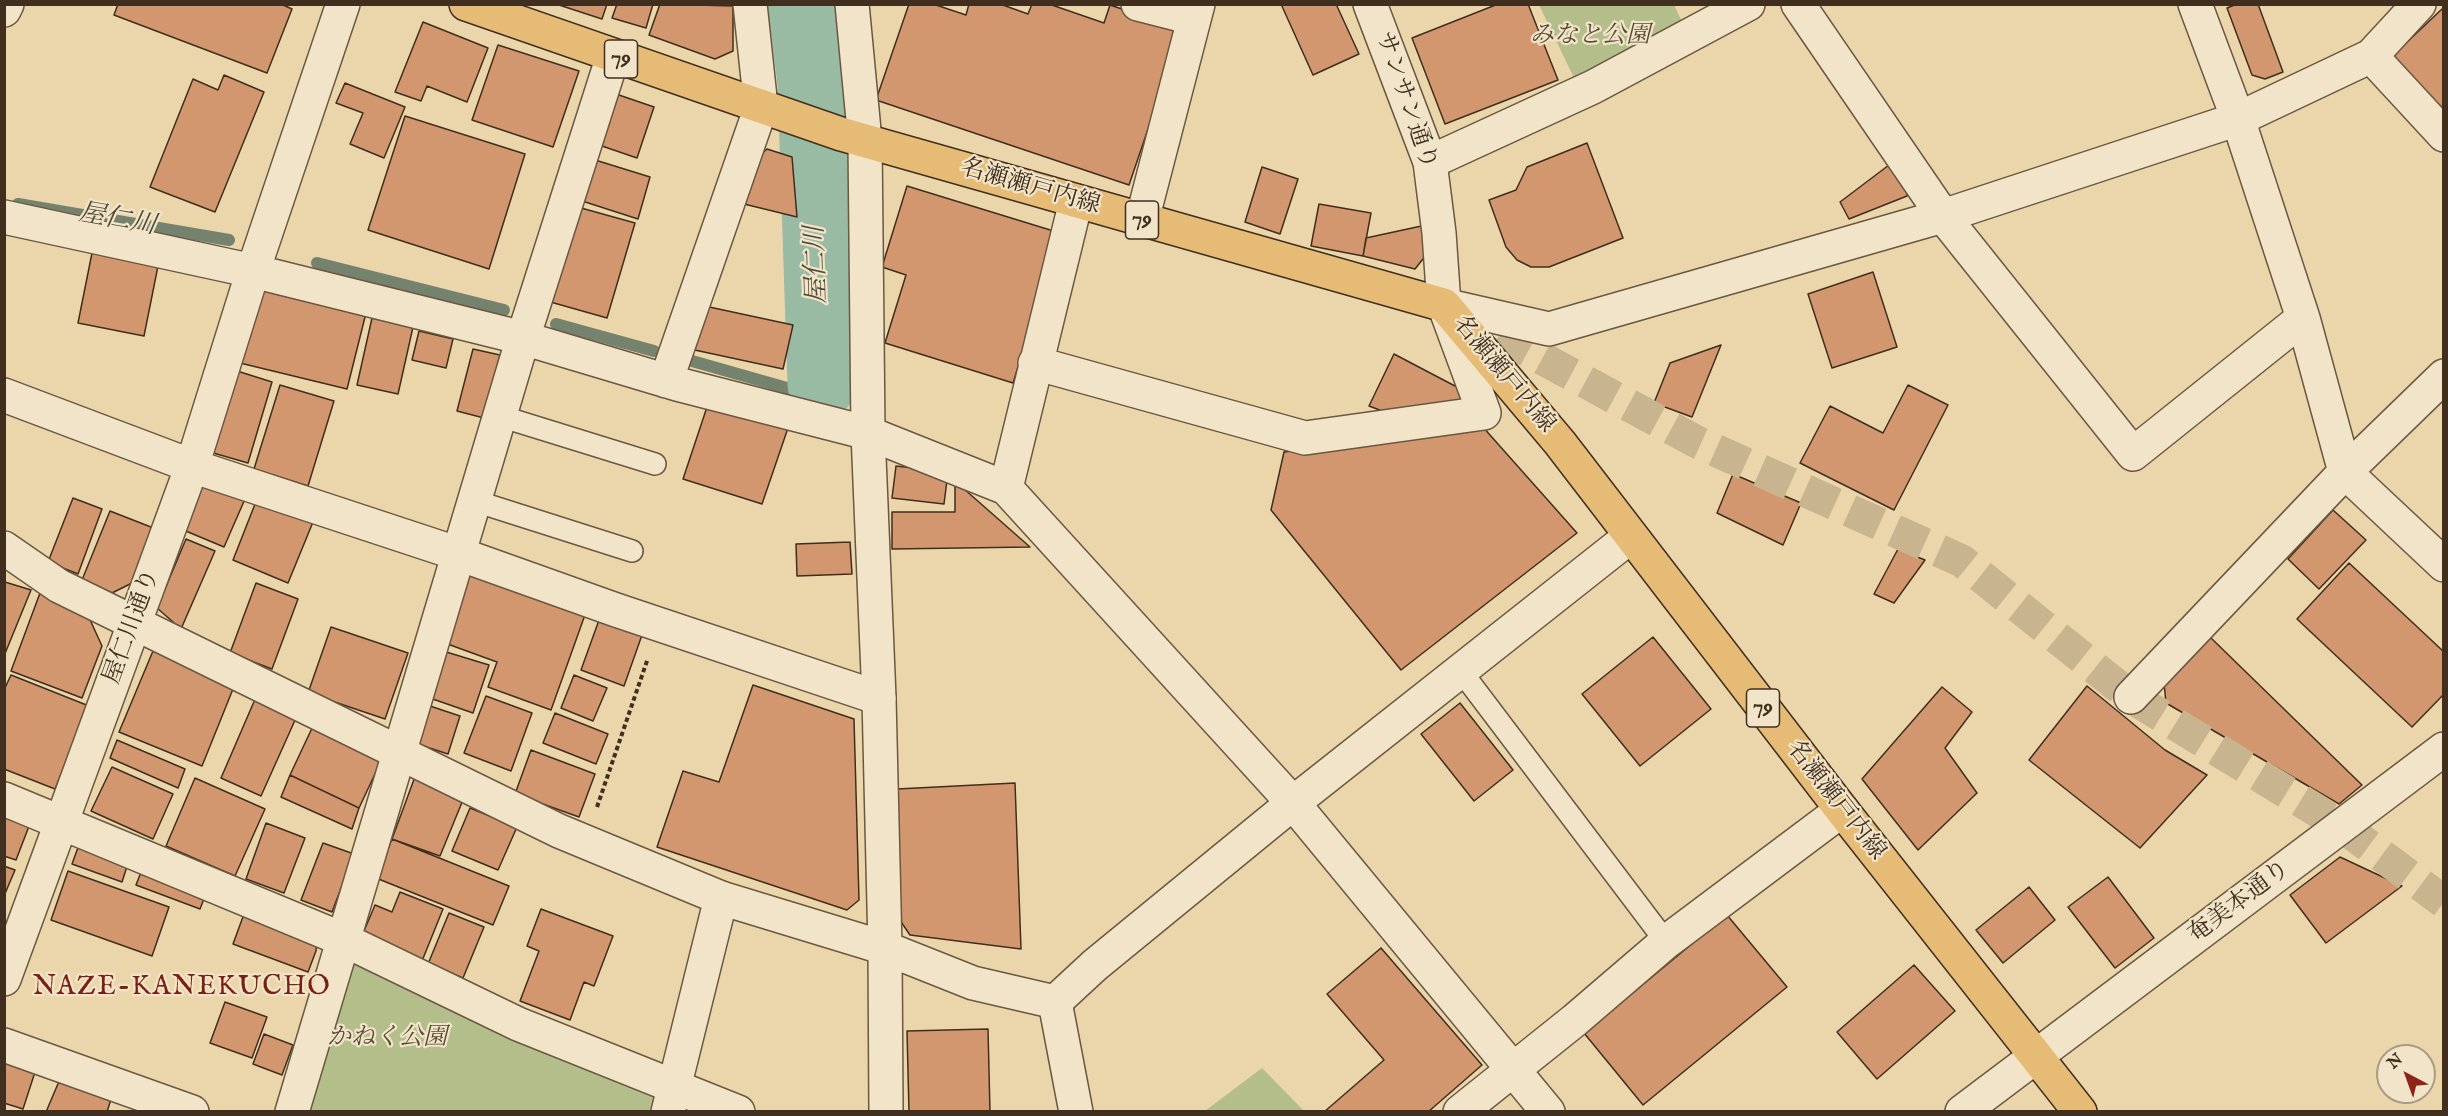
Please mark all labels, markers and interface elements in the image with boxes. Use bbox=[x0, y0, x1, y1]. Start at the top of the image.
park label: みなと公園 bbox=[1530, 23, 1650, 51]
street label: サンサン通り bbox=[1368, 28, 1442, 174]
road number: 79 bbox=[604, 40, 638, 78]
street label: 名瀬瀬戸内線 bbox=[957, 154, 1103, 222]
water label: 屋仁川 bbox=[76, 199, 158, 243]
road number: 79 bbox=[1126, 201, 1158, 239]
water label: 屋仁川 bbox=[801, 225, 835, 305]
street label: 名瀬瀬戸内線 bbox=[1446, 311, 1560, 439]
street label: 屋仁川通り bbox=[99, 566, 167, 688]
road number: 79 bbox=[1746, 689, 1780, 727]
street label: 名瀬瀬戸内線 bbox=[1779, 735, 1891, 867]
street label: 奄美本通り bbox=[2183, 855, 2297, 951]
district label: NAZE-KANEKUCHO bbox=[33, 972, 331, 1004]
park label: かねく公園 bbox=[327, 1025, 447, 1053]
north arrow bbox=[2376, 1044, 2436, 1104]
text: N bbox=[2384, 1050, 2407, 1074]

